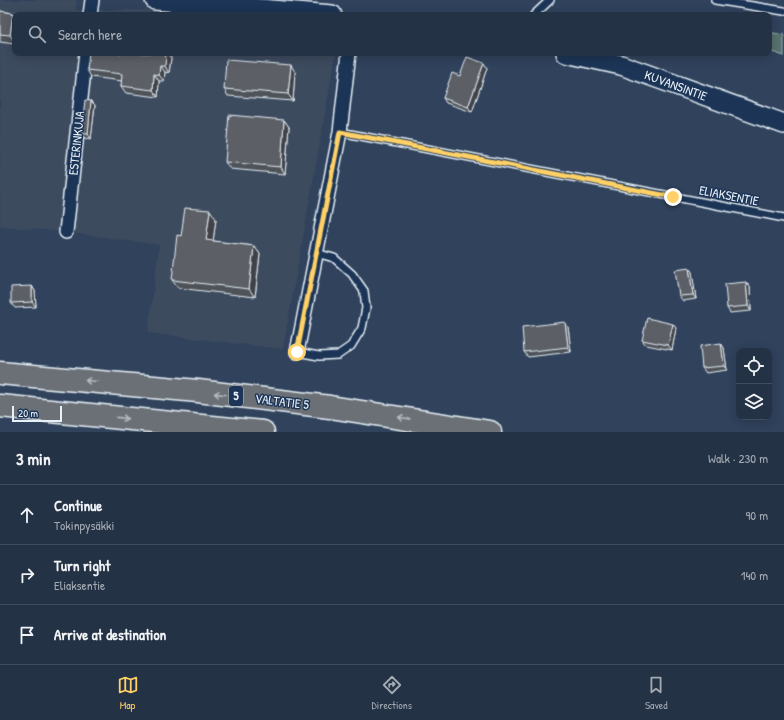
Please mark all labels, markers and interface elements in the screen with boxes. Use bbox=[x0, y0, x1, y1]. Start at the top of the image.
search box bbox=[12, 12, 772, 56]
icon: search bbox=[26, 23, 48, 45]
text: Search here bbox=[58, 24, 122, 45]
street label: KUVANSINTIE bbox=[642, 65, 710, 105]
street label: ESTERINKUJA bbox=[64, 109, 88, 176]
street label: ELIAKSENTIE bbox=[698, 180, 761, 210]
route end bbox=[664, 188, 682, 206]
route start bbox=[288, 343, 306, 361]
map controls bbox=[736, 348, 772, 420]
button: locate bbox=[736, 348, 772, 384]
one-way arrow bbox=[85, 378, 98, 385]
button: layers bbox=[736, 384, 772, 420]
road number: 5 bbox=[229, 386, 243, 406]
street label: VALTATIE 5 bbox=[254, 389, 311, 413]
one-way arrow bbox=[214, 390, 227, 398]
scale bar bbox=[12, 404, 62, 423]
text: 20 m bbox=[18, 406, 38, 420]
one-way arrow bbox=[115, 414, 128, 422]
one-way arrow bbox=[398, 414, 411, 422]
text: 3 min bbox=[16, 447, 51, 470]
text: Walk · 230 m bbox=[708, 449, 768, 467]
text: Continue bbox=[54, 495, 102, 516]
icon: ahead bbox=[16, 504, 38, 526]
text: 90 m bbox=[746, 506, 768, 524]
text: Tokinpysäkki bbox=[54, 516, 114, 534]
text: Turn right bbox=[54, 555, 110, 576]
icon: right bbox=[16, 564, 38, 586]
text: 140 m bbox=[741, 566, 768, 584]
text: Eliaksentie bbox=[54, 576, 105, 594]
icon: arrive bbox=[16, 624, 38, 646]
text: Arrive at destination bbox=[54, 624, 166, 645]
tab: Map bbox=[117, 674, 139, 712]
tab: Directions bbox=[372, 674, 412, 712]
tab: Saved bbox=[645, 674, 667, 712]

